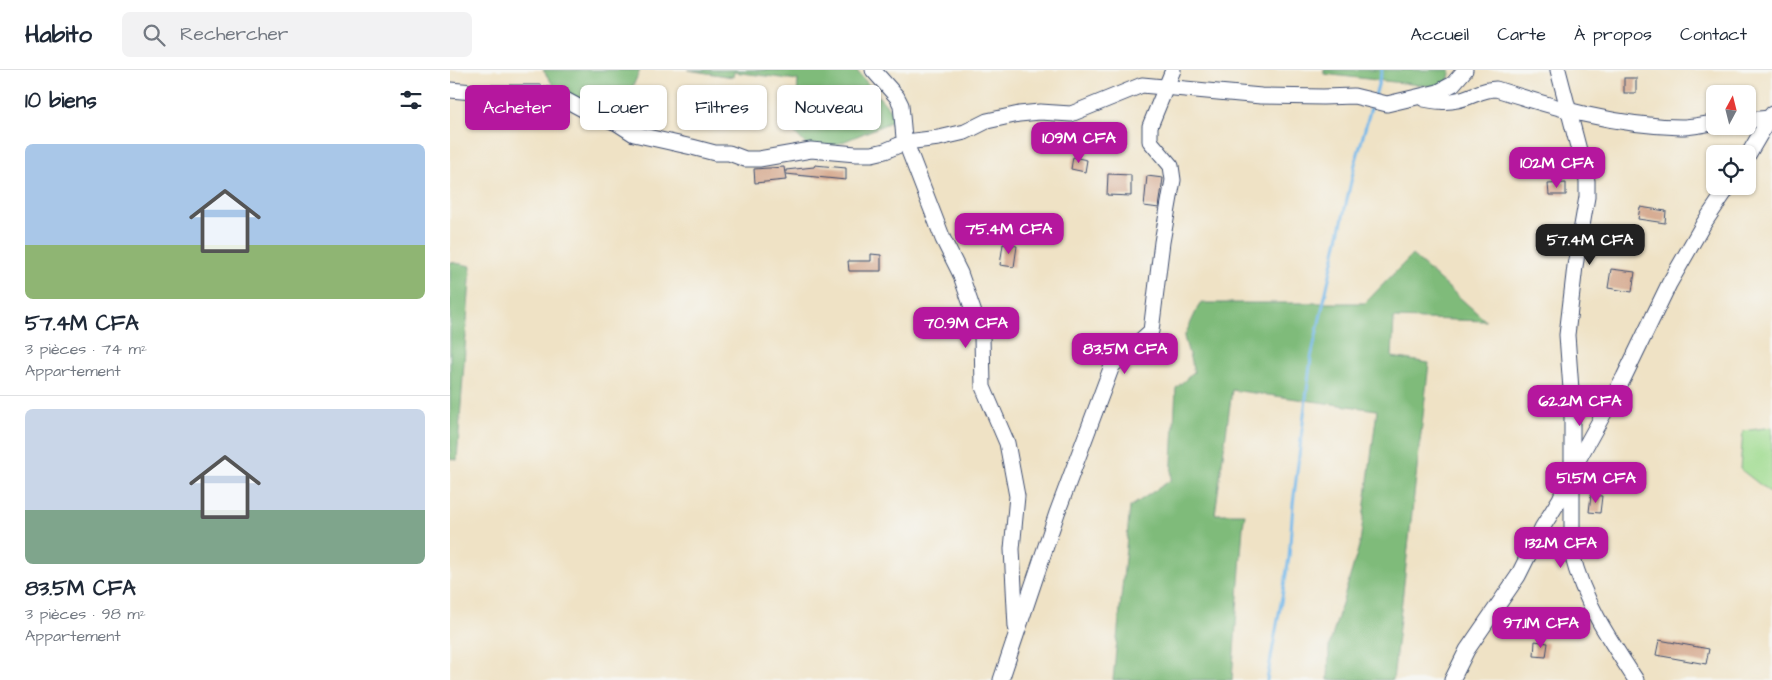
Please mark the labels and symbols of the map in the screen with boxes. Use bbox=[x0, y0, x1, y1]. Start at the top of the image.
north arrow bbox=[1706, 85, 1756, 135]
pin: 109M CFA bbox=[1027, 122, 1131, 164]
pin: 102M CFA bbox=[1505, 146, 1609, 189]
pin: 75.4M CFA bbox=[952, 212, 1066, 255]
pin: 57.4M CFA bbox=[1533, 224, 1647, 266]
pin: 70.9M CFA bbox=[909, 306, 1023, 349]
pin: 83.5M CFA bbox=[1068, 332, 1182, 375]
pin: 62.2M CFA bbox=[1523, 384, 1637, 427]
pin: 51.5M CFA bbox=[1539, 462, 1653, 504]
pin: 132M CFA bbox=[1509, 526, 1613, 569]
pin: 97.1M CFA bbox=[1484, 606, 1598, 649]

